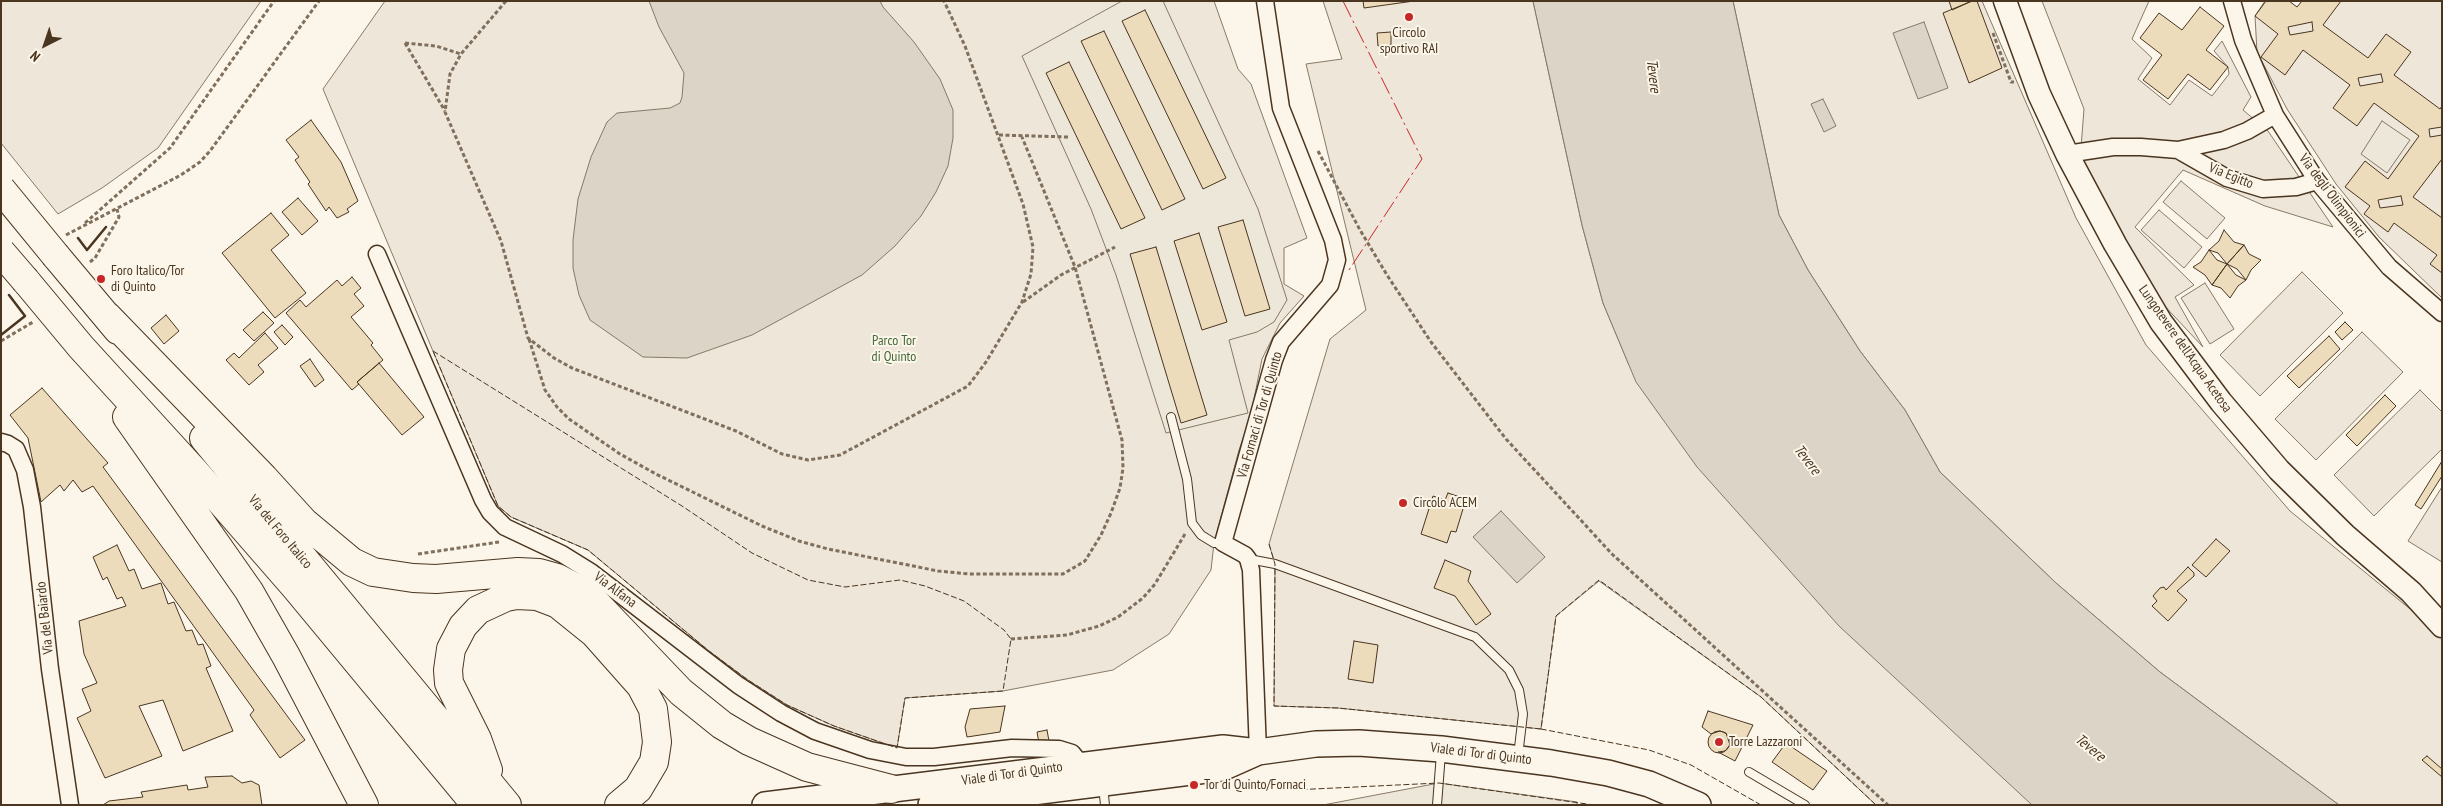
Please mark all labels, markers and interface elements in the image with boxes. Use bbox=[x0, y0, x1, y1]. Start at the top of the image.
marker: Circolo sportivo RAI bbox=[1403, 11, 1415, 23]
north arrow bbox=[20, 20, 70, 70]
place label: Circolo sportivo RAI bbox=[1380, 25, 1438, 58]
text: N bbox=[26, 47, 44, 66]
water label: Tevere bbox=[1642, 58, 1664, 94]
street label: Via degli Olimpionici bbox=[2295, 151, 2369, 241]
street label: Via Egitto bbox=[2206, 159, 2256, 193]
place label: Foro Italico/Tor di Quinto bbox=[111, 263, 184, 296]
marker: Foro Italico/Tor di Quinto bbox=[95, 273, 107, 285]
street label: Lungotevere dell'Acqua Acetosa bbox=[2135, 282, 2235, 416]
park label: Parco Tor di Quinto bbox=[872, 333, 916, 366]
street label: Via Fornaci di Tor di Quinto bbox=[1234, 350, 1286, 480]
water label: Tevere bbox=[1790, 441, 1824, 479]
street label: Via del Foro Italico bbox=[244, 492, 316, 572]
place label: Circolo ACEM bbox=[1413, 495, 1477, 511]
marker: Circolo ACEM bbox=[1397, 497, 1409, 509]
street label: Via Alfana bbox=[590, 569, 640, 611]
street label: Via del Baiardo bbox=[33, 581, 57, 655]
water label: Tevere bbox=[2071, 730, 2109, 766]
place label: Torre Lazzaroni bbox=[1729, 734, 1802, 750]
marker: Torre Lazzaroni bbox=[1713, 736, 1725, 748]
street label: Viale di Tor di Quinto bbox=[1430, 739, 1532, 769]
street label: Viale di Tor di Quinto bbox=[960, 759, 1064, 789]
place label: Tor di Quinto/Fornaci bbox=[1204, 777, 1306, 793]
marker: Tor di Quinto/Fornaci bbox=[1188, 779, 1200, 791]

